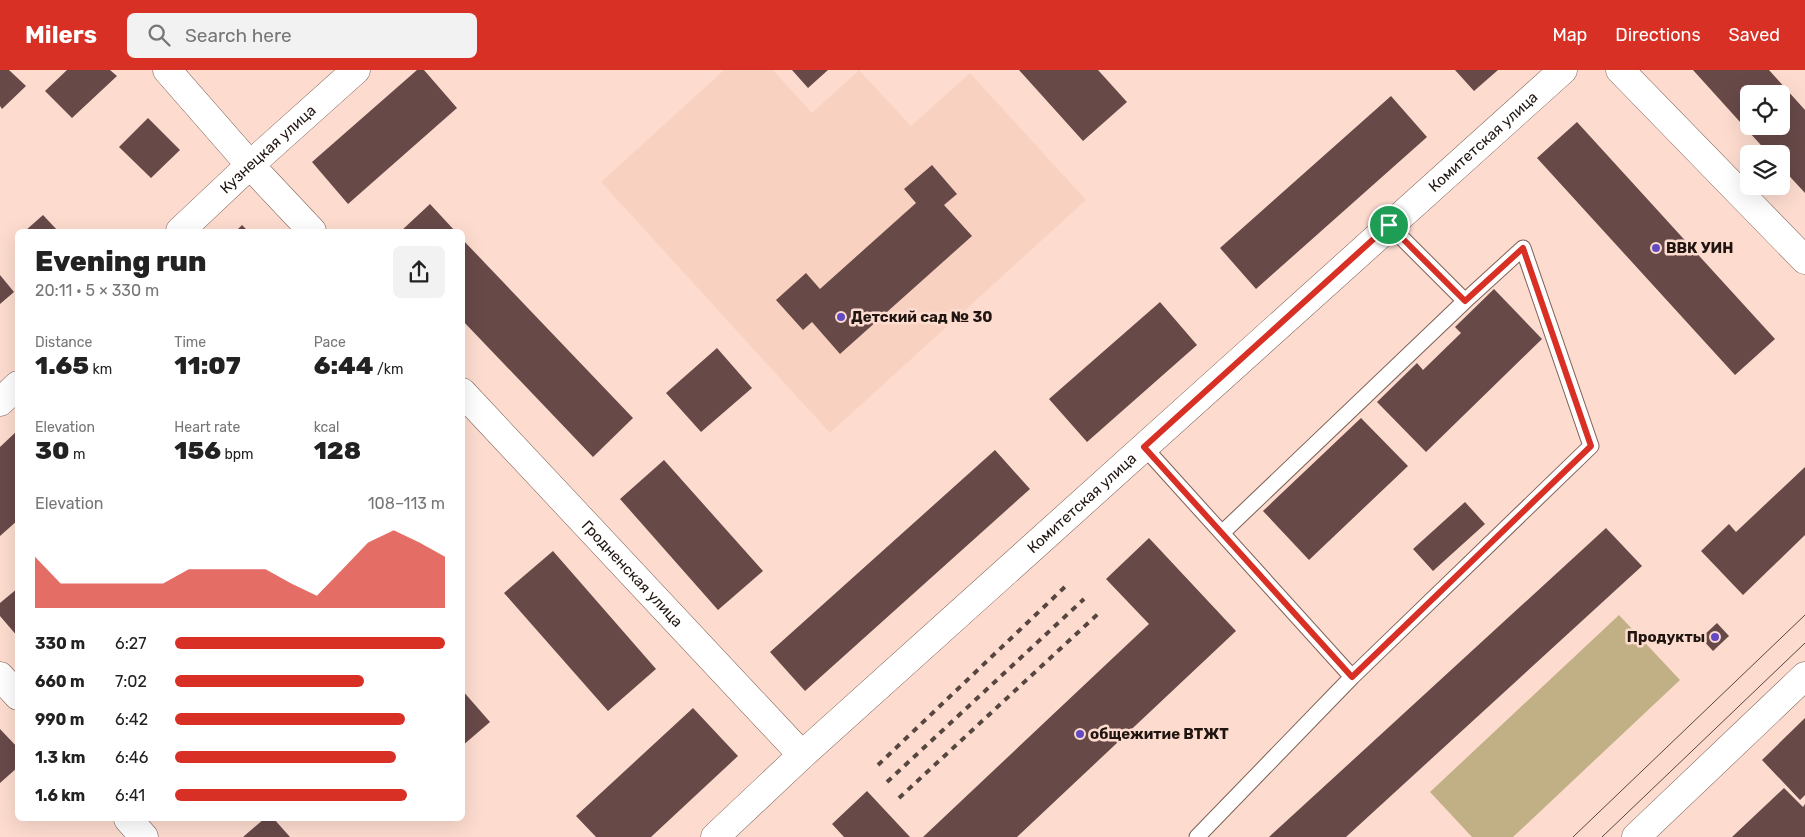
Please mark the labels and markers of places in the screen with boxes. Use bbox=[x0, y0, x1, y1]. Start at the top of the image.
pin bbox=[1368, 204, 1410, 246]
place label: ВВК УИН bbox=[1666, 239, 1733, 257]
marker: ВВК УИН bbox=[1650, 242, 1662, 254]
place label: Детский сад № 30 bbox=[851, 308, 992, 326]
marker: Детский сад № 30 bbox=[835, 311, 847, 323]
place label: Продукты bbox=[1627, 628, 1705, 646]
marker: Продукты bbox=[1709, 631, 1721, 643]
place label: общежитие ВТЖТ bbox=[1090, 725, 1229, 743]
marker: общежитие ВТЖТ bbox=[1074, 728, 1086, 740]

